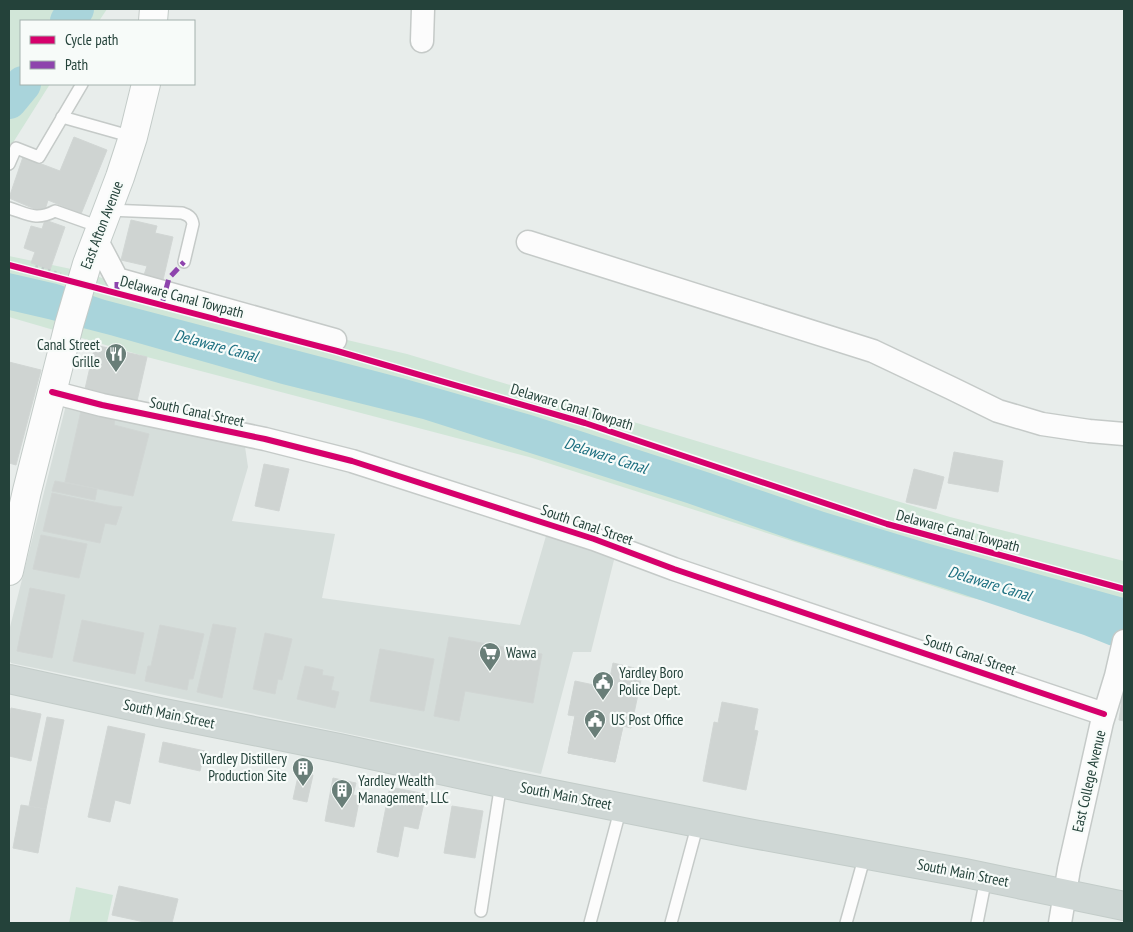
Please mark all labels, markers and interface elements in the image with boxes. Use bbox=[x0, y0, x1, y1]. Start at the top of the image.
legend bbox=[20, 20, 195, 85]
text: Cycle path bbox=[65, 30, 118, 49]
text: Path bbox=[65, 55, 88, 74]
street label: East Afton Avenue bbox=[76, 178, 127, 272]
street label: Delaware Canal Towpath bbox=[118, 271, 246, 322]
water label: Delaware Canal bbox=[172, 324, 261, 366]
place label: Canal Street Grille bbox=[37, 335, 100, 371]
restaurant icon: Canal Street Grille bbox=[104, 342, 128, 373]
street label: Delaware Canal Towpath bbox=[509, 379, 636, 434]
street label: South Canal Street bbox=[148, 392, 246, 431]
water label: Delaware Canal bbox=[562, 432, 651, 478]
street label: South Canal Street bbox=[539, 500, 636, 549]
street label: Delaware Canal Towpath bbox=[894, 505, 1022, 556]
water label: Delaware Canal bbox=[946, 561, 1035, 606]
street label: South Canal Street bbox=[922, 630, 1019, 679]
supermarket icon: Wawa bbox=[478, 641, 502, 672]
place label: Wawa bbox=[506, 643, 536, 662]
place label: Yardley Boro Police Dept. bbox=[619, 663, 684, 699]
public building icon: Yardley Boro Police Dept. bbox=[591, 670, 615, 701]
street label: South Main Street bbox=[122, 695, 217, 732]
public building icon: US Post Office bbox=[583, 708, 607, 739]
place label: US Post Office bbox=[611, 710, 684, 729]
street label: East College Avenue bbox=[1068, 728, 1109, 834]
place label: Yardley Distillery Production Site bbox=[200, 749, 287, 785]
building icon: Yardley Distillery Production Site bbox=[291, 756, 315, 787]
place label: Yardley Wealth Management, LLC bbox=[358, 771, 449, 807]
street label: South Main Street bbox=[519, 777, 614, 814]
building icon: Yardley Wealth Management, LLC bbox=[330, 778, 354, 809]
street label: South Main Street bbox=[916, 854, 1011, 891]

